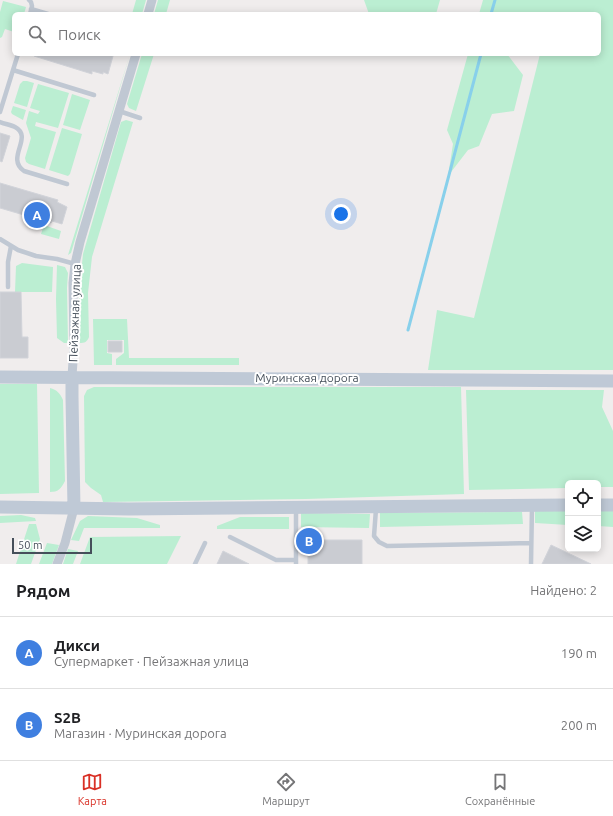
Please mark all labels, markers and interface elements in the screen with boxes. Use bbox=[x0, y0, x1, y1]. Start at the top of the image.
search box bbox=[12, 12, 601, 56]
icon: search bbox=[26, 23, 48, 45]
text: Поиск bbox=[58, 26, 101, 43]
pin: A bbox=[24, 200, 50, 230]
your location bbox=[331, 204, 351, 224]
street label: Пейзажная улица bbox=[66, 264, 83, 362]
street label: Муринская дорога bbox=[255, 371, 359, 384]
map controls bbox=[565, 480, 601, 552]
button: locate bbox=[565, 480, 601, 516]
button: layers bbox=[565, 516, 601, 552]
pin: B bbox=[296, 526, 322, 556]
scale bar bbox=[12, 536, 92, 555]
text: 50 m bbox=[18, 539, 42, 551]
text: Рядом bbox=[16, 581, 71, 600]
text: Найдено: 2 bbox=[530, 583, 597, 597]
text: Дикси bbox=[54, 637, 100, 654]
text: A bbox=[24, 646, 34, 660]
text: 190 m bbox=[561, 646, 597, 660]
text: Супермаркет · Пейзажная улица bbox=[54, 654, 249, 668]
text: S2B bbox=[54, 709, 81, 726]
text: B bbox=[25, 718, 33, 732]
text: 200 m bbox=[561, 718, 597, 732]
text: Магазин · Муринская дорога bbox=[54, 726, 227, 740]
tab: Карта bbox=[78, 771, 107, 807]
tab: Маршрут bbox=[262, 771, 310, 807]
tab: Сохранённые bbox=[465, 771, 535, 807]

